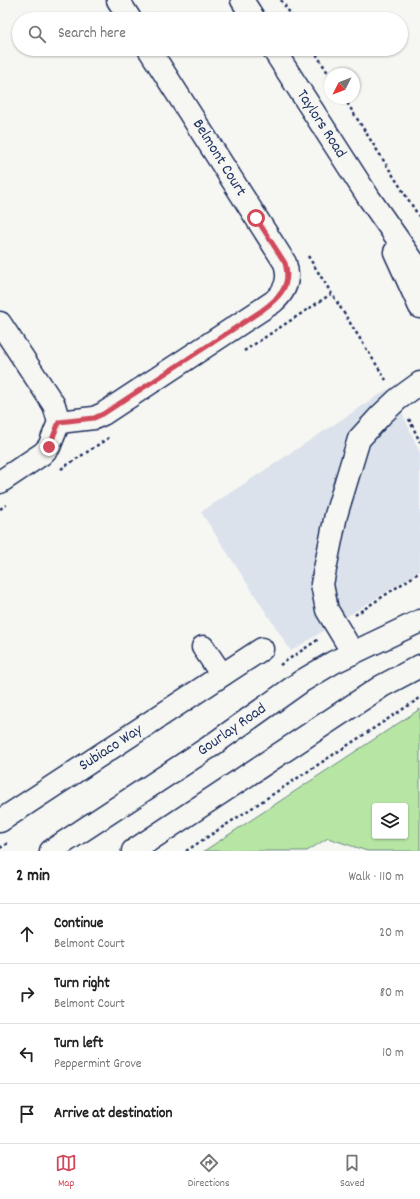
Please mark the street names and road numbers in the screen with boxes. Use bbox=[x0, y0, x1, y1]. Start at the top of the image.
street label: Taylors Road bbox=[290, 85, 352, 163]
street label: Belmont Court bbox=[186, 115, 252, 201]
street label: Gourlay Road bbox=[193, 698, 271, 762]
street label: Subiaco Way bbox=[75, 719, 148, 777]

